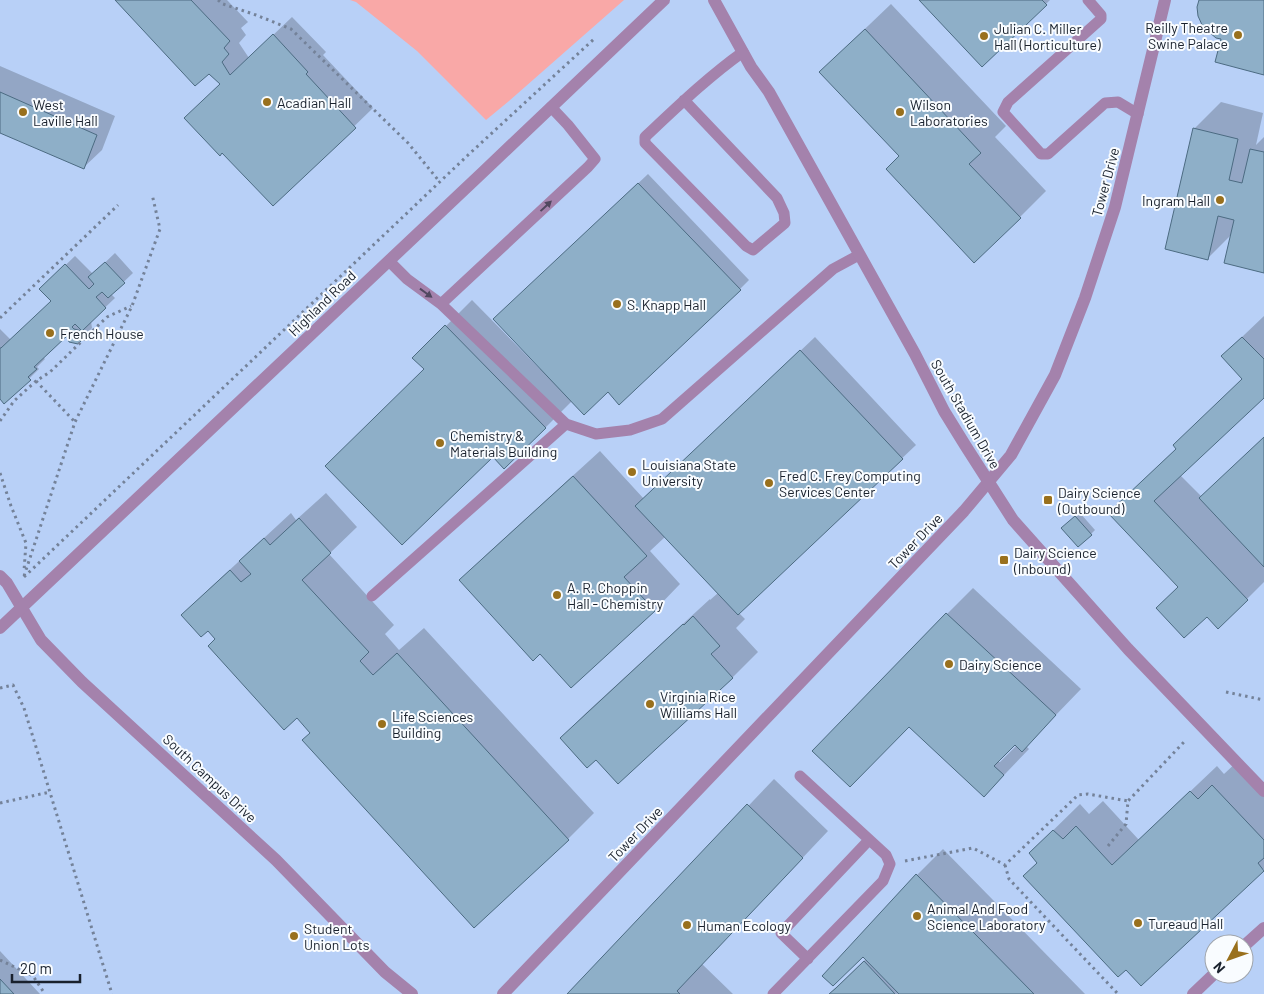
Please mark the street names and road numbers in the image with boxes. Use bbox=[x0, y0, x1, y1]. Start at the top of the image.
street label: Tower Drive bbox=[1088, 146, 1122, 218]
street label: Highland Road bbox=[285, 267, 359, 339]
street label: South Stadium Drive bbox=[928, 356, 1004, 472]
street label: Tower Drive bbox=[884, 510, 946, 572]
street label: South Campus Drive bbox=[160, 730, 260, 826]
street label: Tower Drive bbox=[604, 803, 666, 865]

